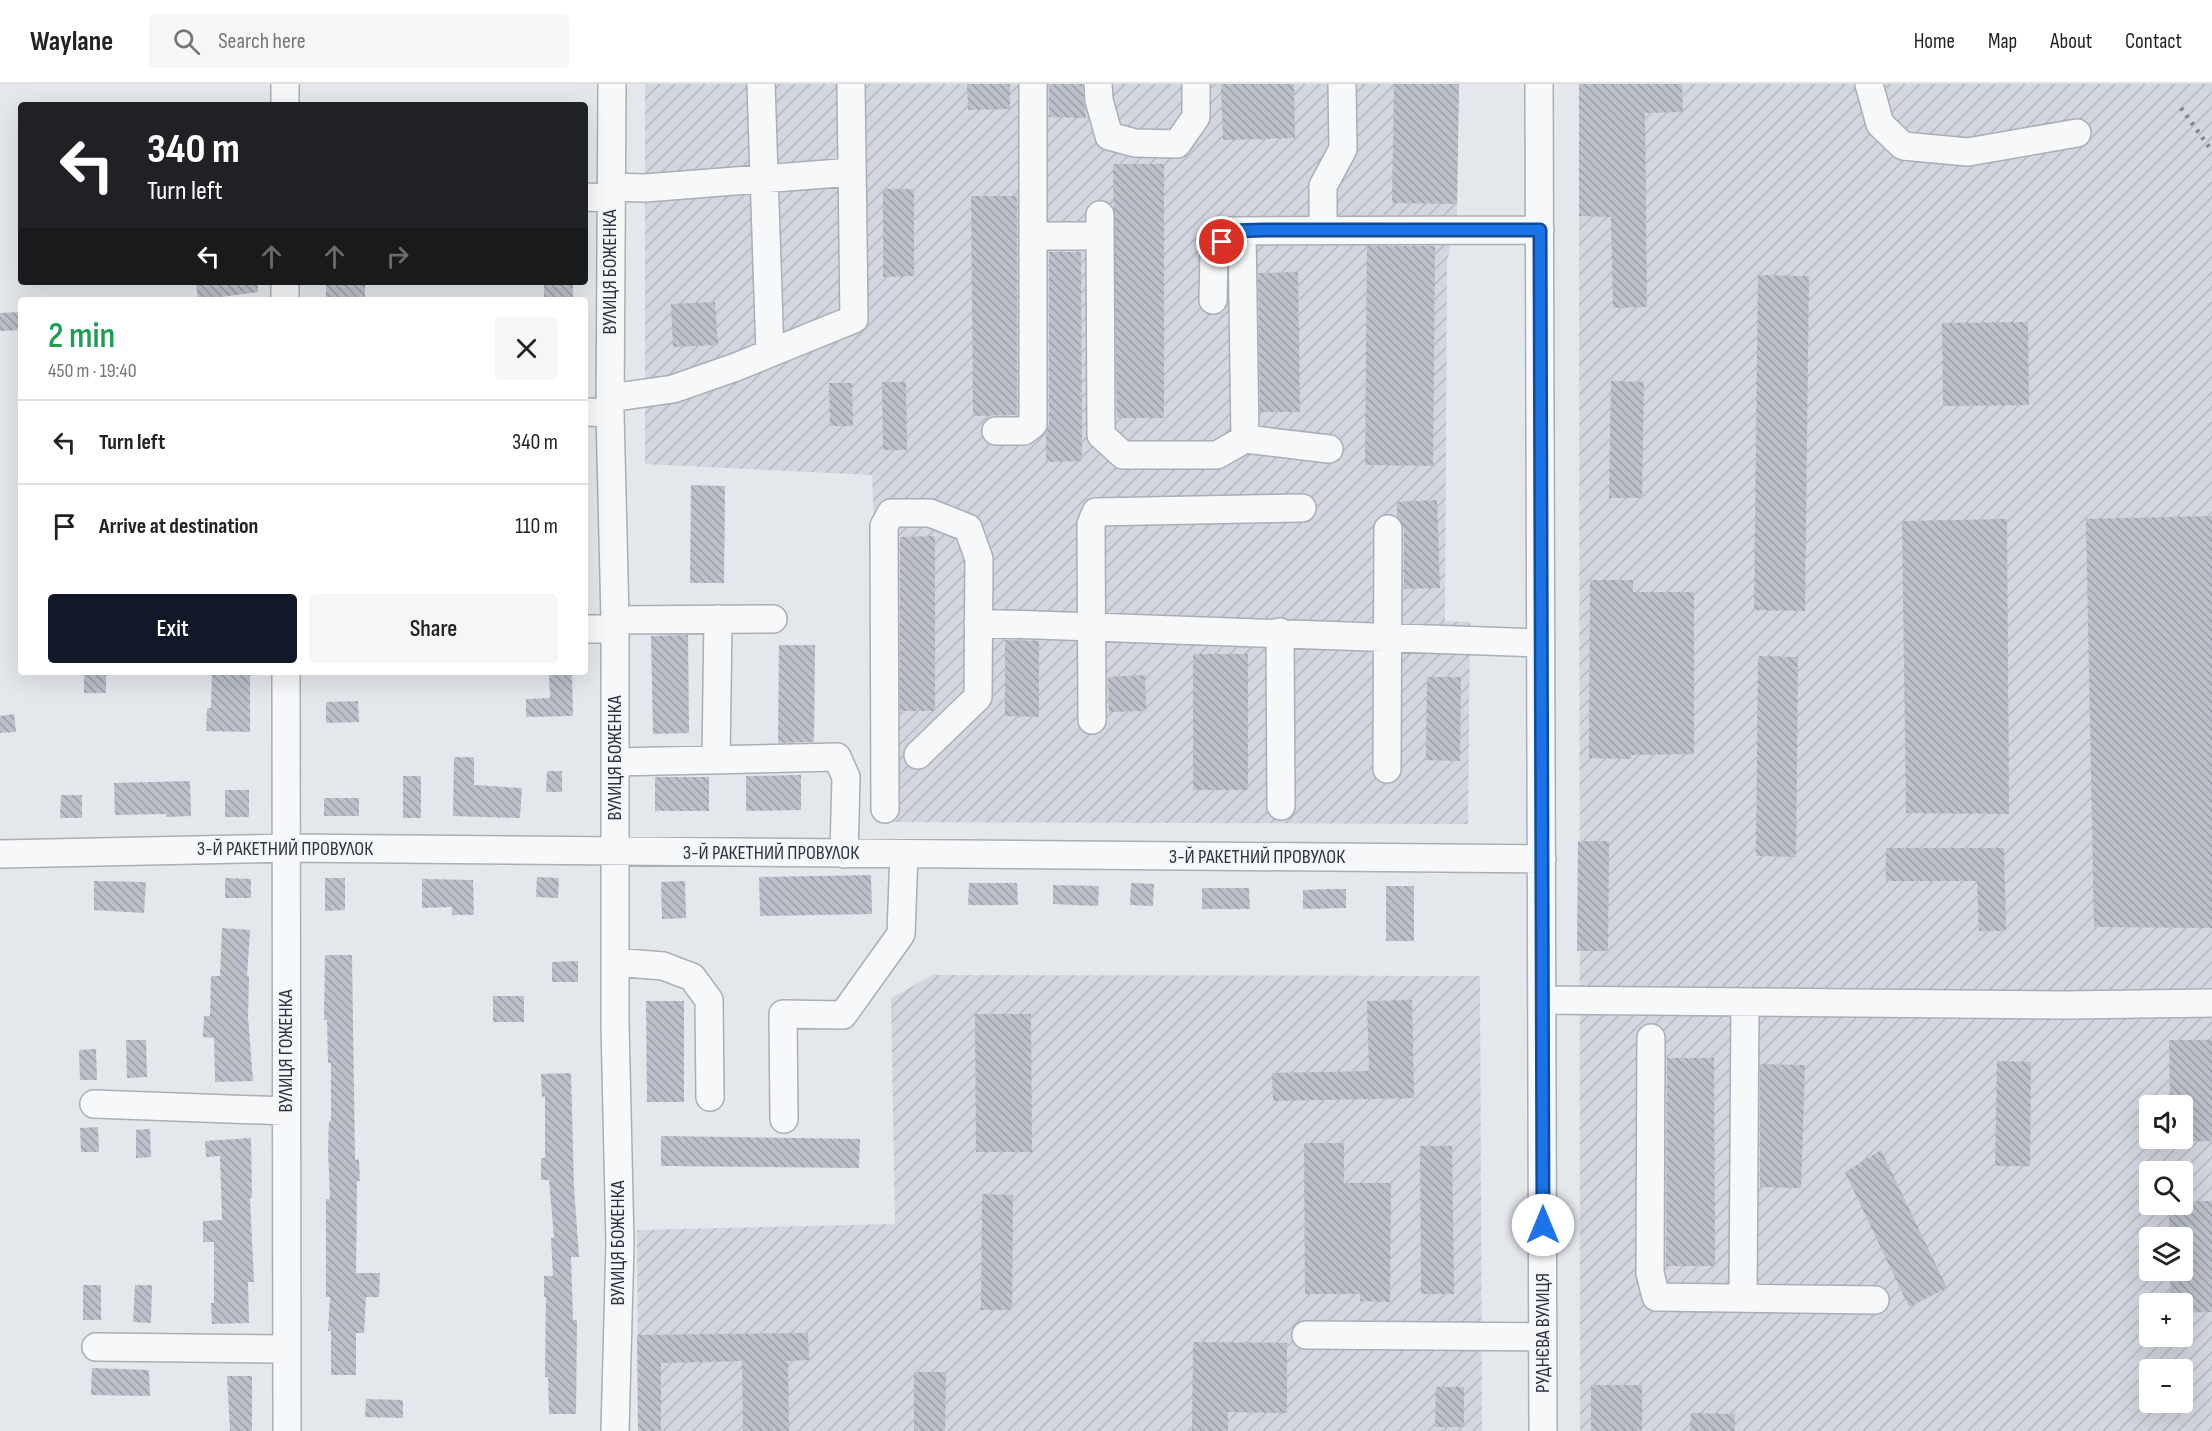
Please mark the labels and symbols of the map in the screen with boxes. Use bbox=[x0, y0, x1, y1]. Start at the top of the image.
street label: ВУЛИЦЯ БОЖЕНКА bbox=[598, 209, 622, 334]
pin bbox=[1196, 216, 1247, 267]
street label: ВУЛИЦЯ БОЖЕНКА bbox=[603, 695, 627, 820]
street label: 3-Й РАКЕТНИЙ ПРОВУЛОК bbox=[197, 837, 373, 861]
street label: 3-Й РАКЕТНИЙ ПРОВУЛОК bbox=[683, 841, 859, 865]
street label: 3-Й РАКЕТНИЙ ПРОВУЛОК bbox=[1169, 845, 1345, 869]
street label: ВУЛИЦЯ ГОЖЕНКА bbox=[274, 989, 298, 1113]
street label: ВУЛИЦЯ БОЖЕНКА bbox=[606, 1180, 630, 1305]
position arrow bbox=[1511, 1193, 1575, 1257]
street label: РУДНЄВА ВУЛИЦЯ bbox=[1531, 1273, 1555, 1393]

